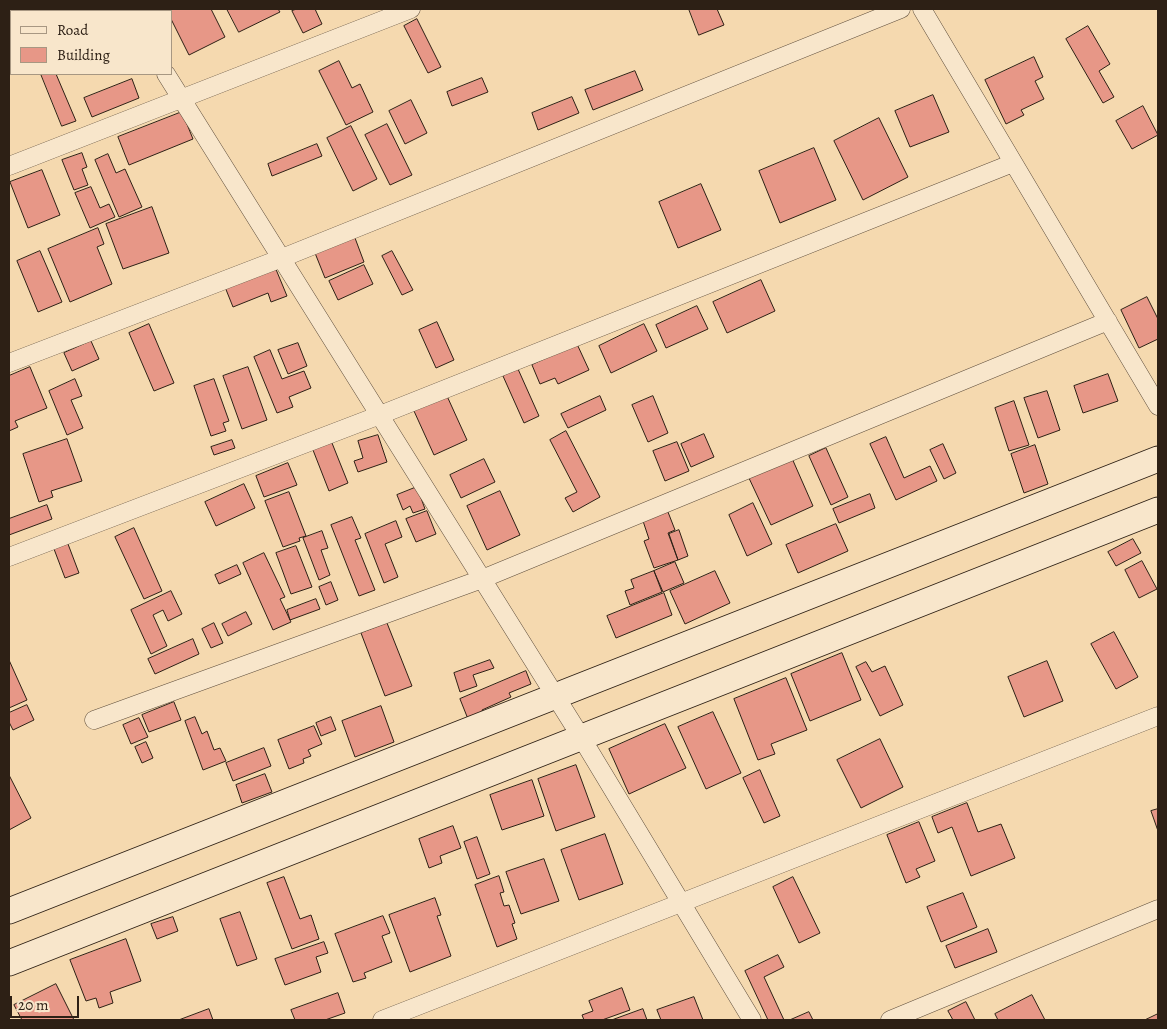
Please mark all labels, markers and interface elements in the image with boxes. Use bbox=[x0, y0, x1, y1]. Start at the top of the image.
legend bbox=[10, 10, 172, 75]
text: Road bbox=[57, 20, 88, 40]
text: Building bbox=[57, 45, 110, 65]
scale bar bbox=[12, 986, 81, 1018]
text: 20 m bbox=[18, 995, 49, 1015]

